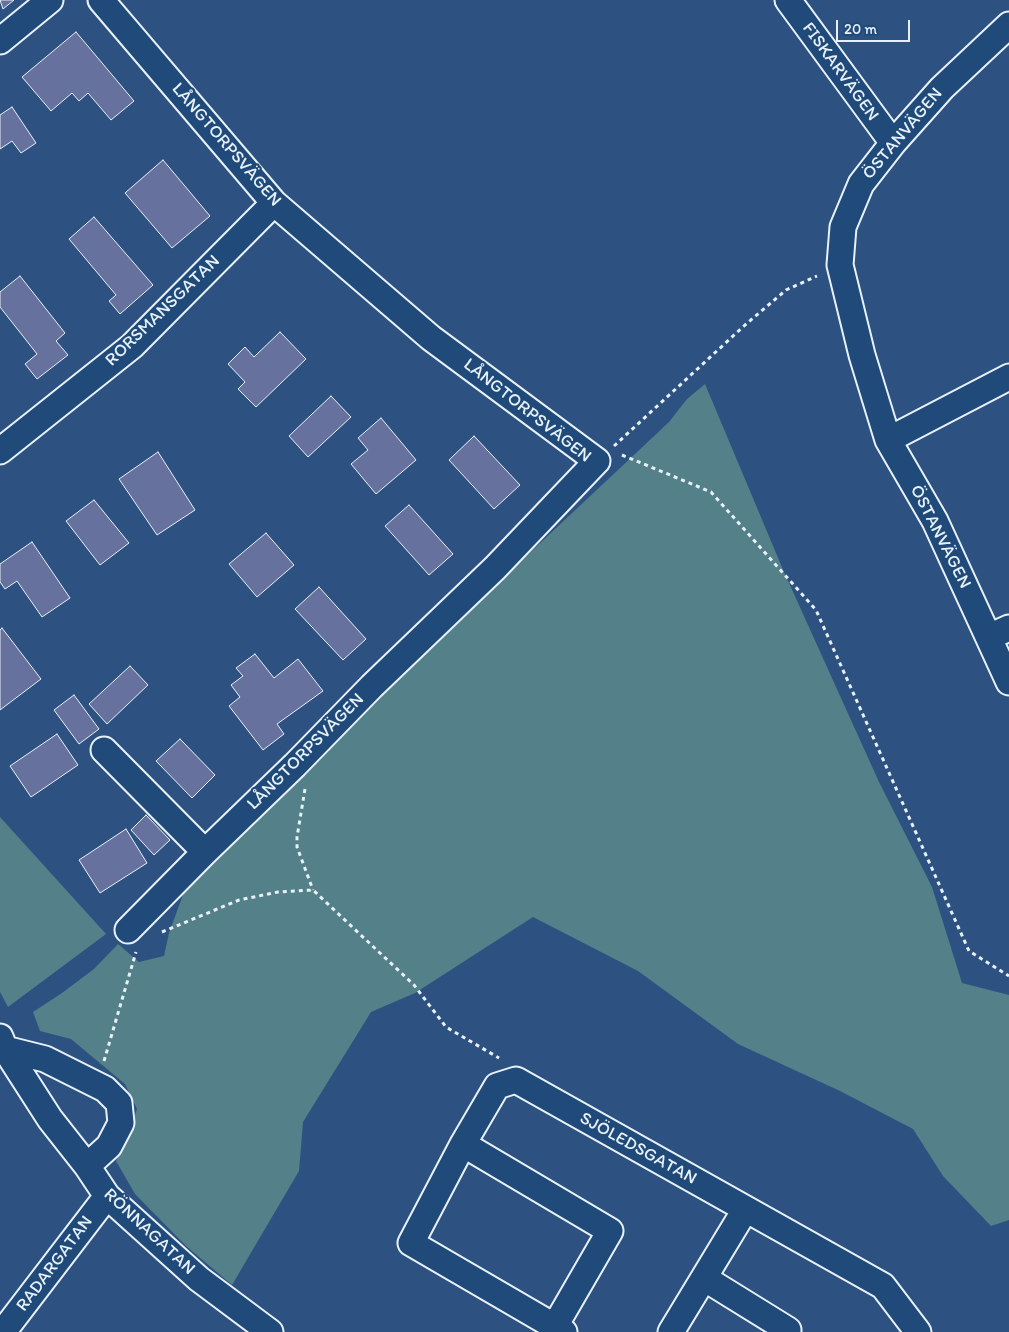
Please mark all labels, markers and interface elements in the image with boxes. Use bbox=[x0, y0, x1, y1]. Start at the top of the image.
scale bar bbox=[839, 10, 913, 42]
street label: FISKARVÄGEN bbox=[797, 18, 883, 126]
text: 20 m bbox=[844, 20, 877, 38]
street label: LÅNGTORPSVÄGEN bbox=[166, 79, 286, 211]
street label: ÖSTANVÄGEN bbox=[858, 84, 948, 184]
street label: RORSMANSGATAN bbox=[101, 251, 225, 371]
street label: LÅNGTORPSVÄGEN bbox=[459, 354, 595, 468]
street label: ÖSTANVÄGEN bbox=[905, 482, 975, 592]
street label: LÅNGTORPSVÄGEN bbox=[243, 689, 369, 815]
street label: SJÖLEDSGATAN bbox=[576, 1108, 700, 1190]
street label: RÖNNAGATAN bbox=[99, 1184, 199, 1280]
street label: RADARGATAN bbox=[12, 1212, 98, 1316]

